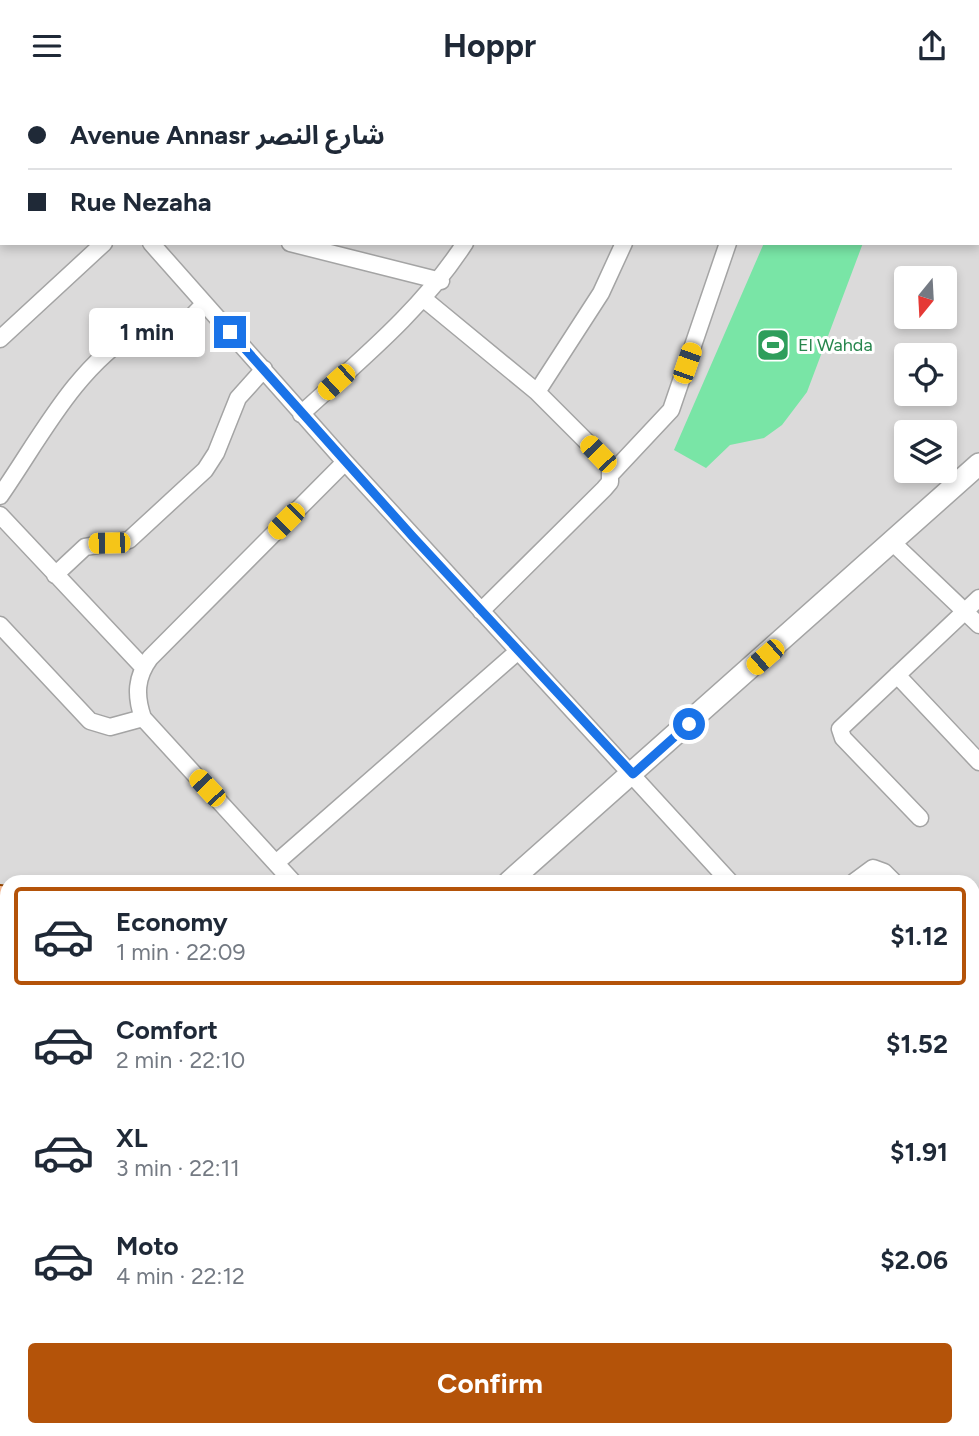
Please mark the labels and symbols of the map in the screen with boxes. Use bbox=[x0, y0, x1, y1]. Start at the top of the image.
north arrow bbox=[894, 266, 957, 329]
callout: 1 min bbox=[90, 307, 205, 357]
route end bbox=[214, 316, 246, 348]
sports icon: El Wahda bbox=[754, 326, 792, 364]
place label: El Wahda bbox=[798, 334, 873, 356]
car bbox=[671, 340, 704, 386]
car bbox=[314, 360, 359, 404]
car bbox=[576, 432, 621, 476]
car bbox=[264, 499, 309, 543]
car bbox=[88, 532, 131, 554]
car bbox=[743, 635, 788, 679]
route start bbox=[673, 708, 705, 740]
car bbox=[185, 765, 230, 811]

